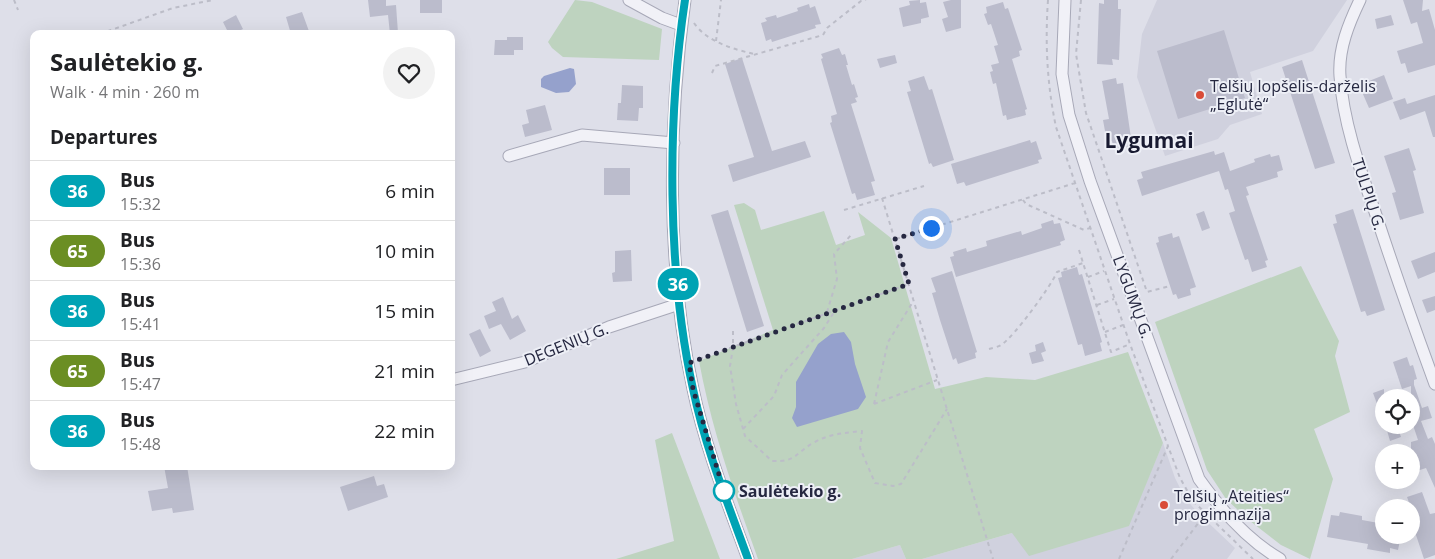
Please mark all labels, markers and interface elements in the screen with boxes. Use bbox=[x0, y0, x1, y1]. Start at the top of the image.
text: Saulėtekio g. bbox=[50, 45, 203, 78]
button: heart bbox=[383, 47, 435, 99]
place label: Telšių lopšelis-darželis „Eglutė“ bbox=[1210, 75, 1376, 115]
text: Walk · 4 min · 260 m bbox=[50, 81, 200, 103]
marker: Telšių lopšelis-darželis „Eglutė“ bbox=[1194, 89, 1206, 101]
text: Departures bbox=[50, 124, 157, 150]
district label: Lygumai bbox=[1104, 126, 1194, 154]
street label: TULPIŲ G. bbox=[1347, 155, 1391, 233]
text: Bus bbox=[120, 167, 155, 193]
text: 6 min bbox=[385, 178, 435, 204]
text: 36 bbox=[67, 179, 88, 203]
text: 15:32 bbox=[120, 193, 161, 215]
your location bbox=[919, 216, 944, 241]
text: Bus bbox=[120, 227, 155, 253]
text: 10 min bbox=[374, 238, 435, 264]
text: 65 bbox=[67, 239, 88, 263]
text: 15:36 bbox=[120, 253, 161, 275]
street label: LYGUMŲ G. bbox=[1108, 253, 1158, 341]
line badge: 36 bbox=[656, 268, 700, 300]
text: 36 bbox=[668, 272, 688, 296]
text: Bus bbox=[120, 287, 155, 313]
text: 15 min bbox=[374, 298, 435, 324]
text: 36 bbox=[67, 299, 88, 323]
text: 15:41 bbox=[120, 313, 161, 335]
street label: DEGENIŲ G. bbox=[521, 317, 611, 371]
text: Bus bbox=[120, 347, 155, 373]
text: 21 min bbox=[374, 358, 435, 384]
text: 65 bbox=[67, 359, 88, 383]
text: 15:47 bbox=[120, 373, 161, 395]
map controls bbox=[1375, 389, 1420, 544]
button: locate bbox=[1375, 389, 1420, 434]
text: Bus bbox=[120, 407, 155, 433]
text: 22 min bbox=[374, 418, 435, 444]
text: 36 bbox=[67, 419, 88, 443]
text: 15:48 bbox=[120, 433, 161, 455]
button: + bbox=[1375, 444, 1420, 489]
marker: Saulėtekio g. bbox=[713, 480, 735, 502]
place label: Saulėtekio g. bbox=[739, 480, 841, 502]
place label: Telšių „Ateities“ progimnazija bbox=[1174, 485, 1289, 525]
marker: Telšių „Ateities“ progimnazija bbox=[1158, 499, 1170, 511]
button: − bbox=[1375, 499, 1420, 544]

